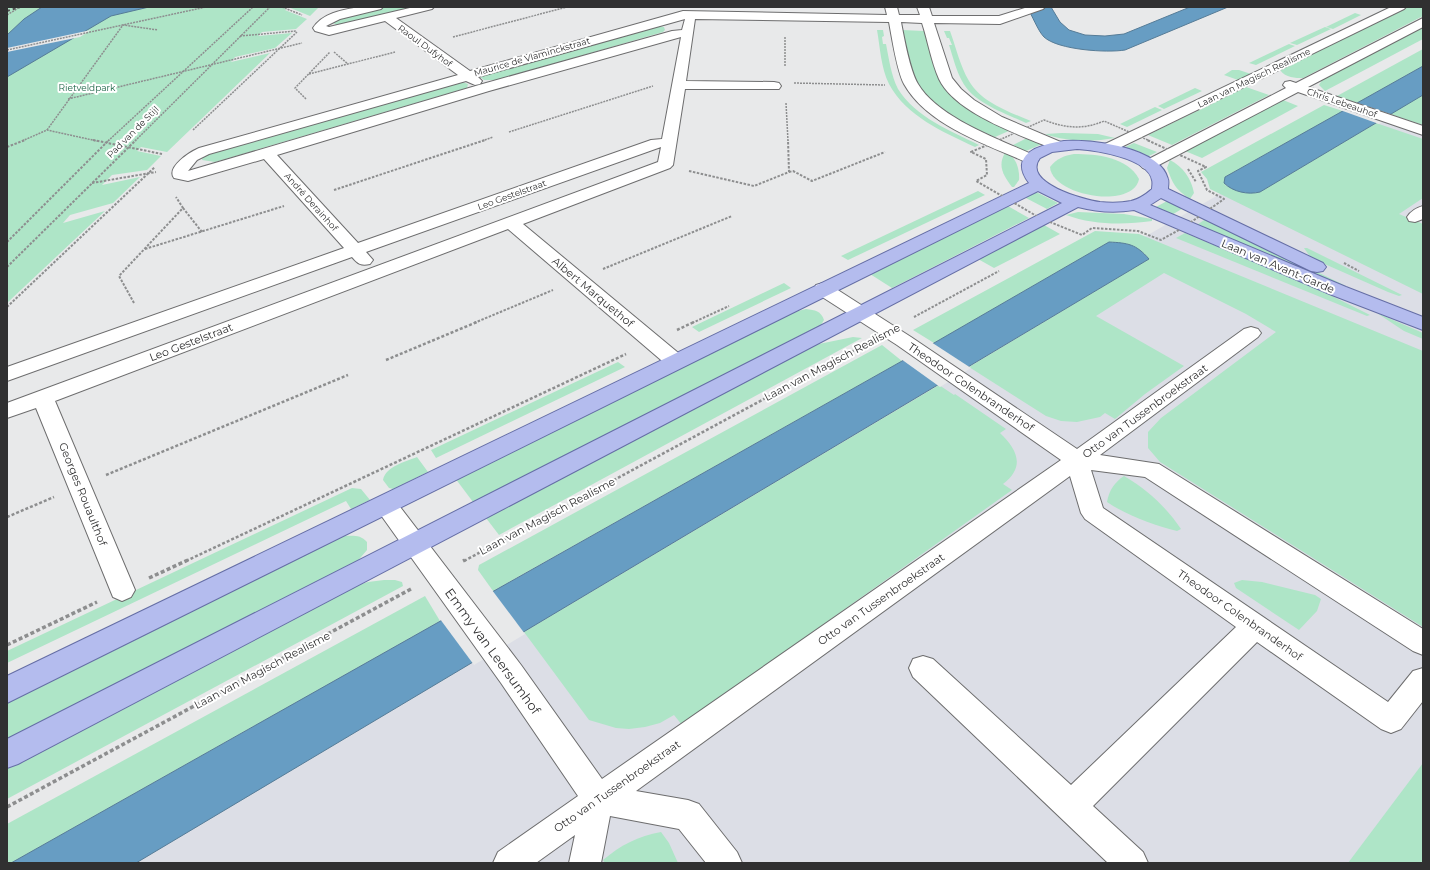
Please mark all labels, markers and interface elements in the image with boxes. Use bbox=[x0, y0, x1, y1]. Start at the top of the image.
street label: Raoul Dufyhof bbox=[396, 22, 455, 70]
street label: Maurice de Vlaminckstraat bbox=[473, 35, 592, 78]
street label: Laan van Magisch Realisme bbox=[1195, 45, 1313, 110]
park label: Rietveldpark bbox=[59, 82, 116, 93]
street label: Chris Lebeauhof bbox=[1306, 85, 1380, 120]
street label: Pad van de Stijl bbox=[104, 103, 161, 160]
street label: André Derainhof bbox=[282, 170, 341, 234]
street label: Leo Gestelstraat bbox=[476, 177, 548, 212]
street label: Laan van Avant-Garde bbox=[1219, 236, 1337, 296]
street label: Albert Marquethof bbox=[549, 254, 638, 331]
street label: Leo Gestelstraat bbox=[147, 319, 235, 364]
street label: Laan van Magisch Realisme bbox=[762, 320, 903, 404]
street label: Theodoor Colenbranderhof bbox=[905, 339, 1038, 435]
street label: Otto van Tussenbroekstraat bbox=[1080, 361, 1211, 461]
street label: Georges Rouaulthof bbox=[56, 440, 111, 549]
street label: Laan van Magisch Realisme bbox=[477, 474, 618, 558]
street label: Otto van Tussenbroekstraat bbox=[815, 550, 947, 648]
street label: Theodoor Colenbranderhof bbox=[1175, 566, 1306, 664]
street label: Emmy van Leersumhof bbox=[442, 585, 544, 718]
street label: Laan van Magisch Realisme bbox=[192, 628, 333, 712]
street label: Otto van Tussenbroekstraat bbox=[551, 737, 683, 835]

